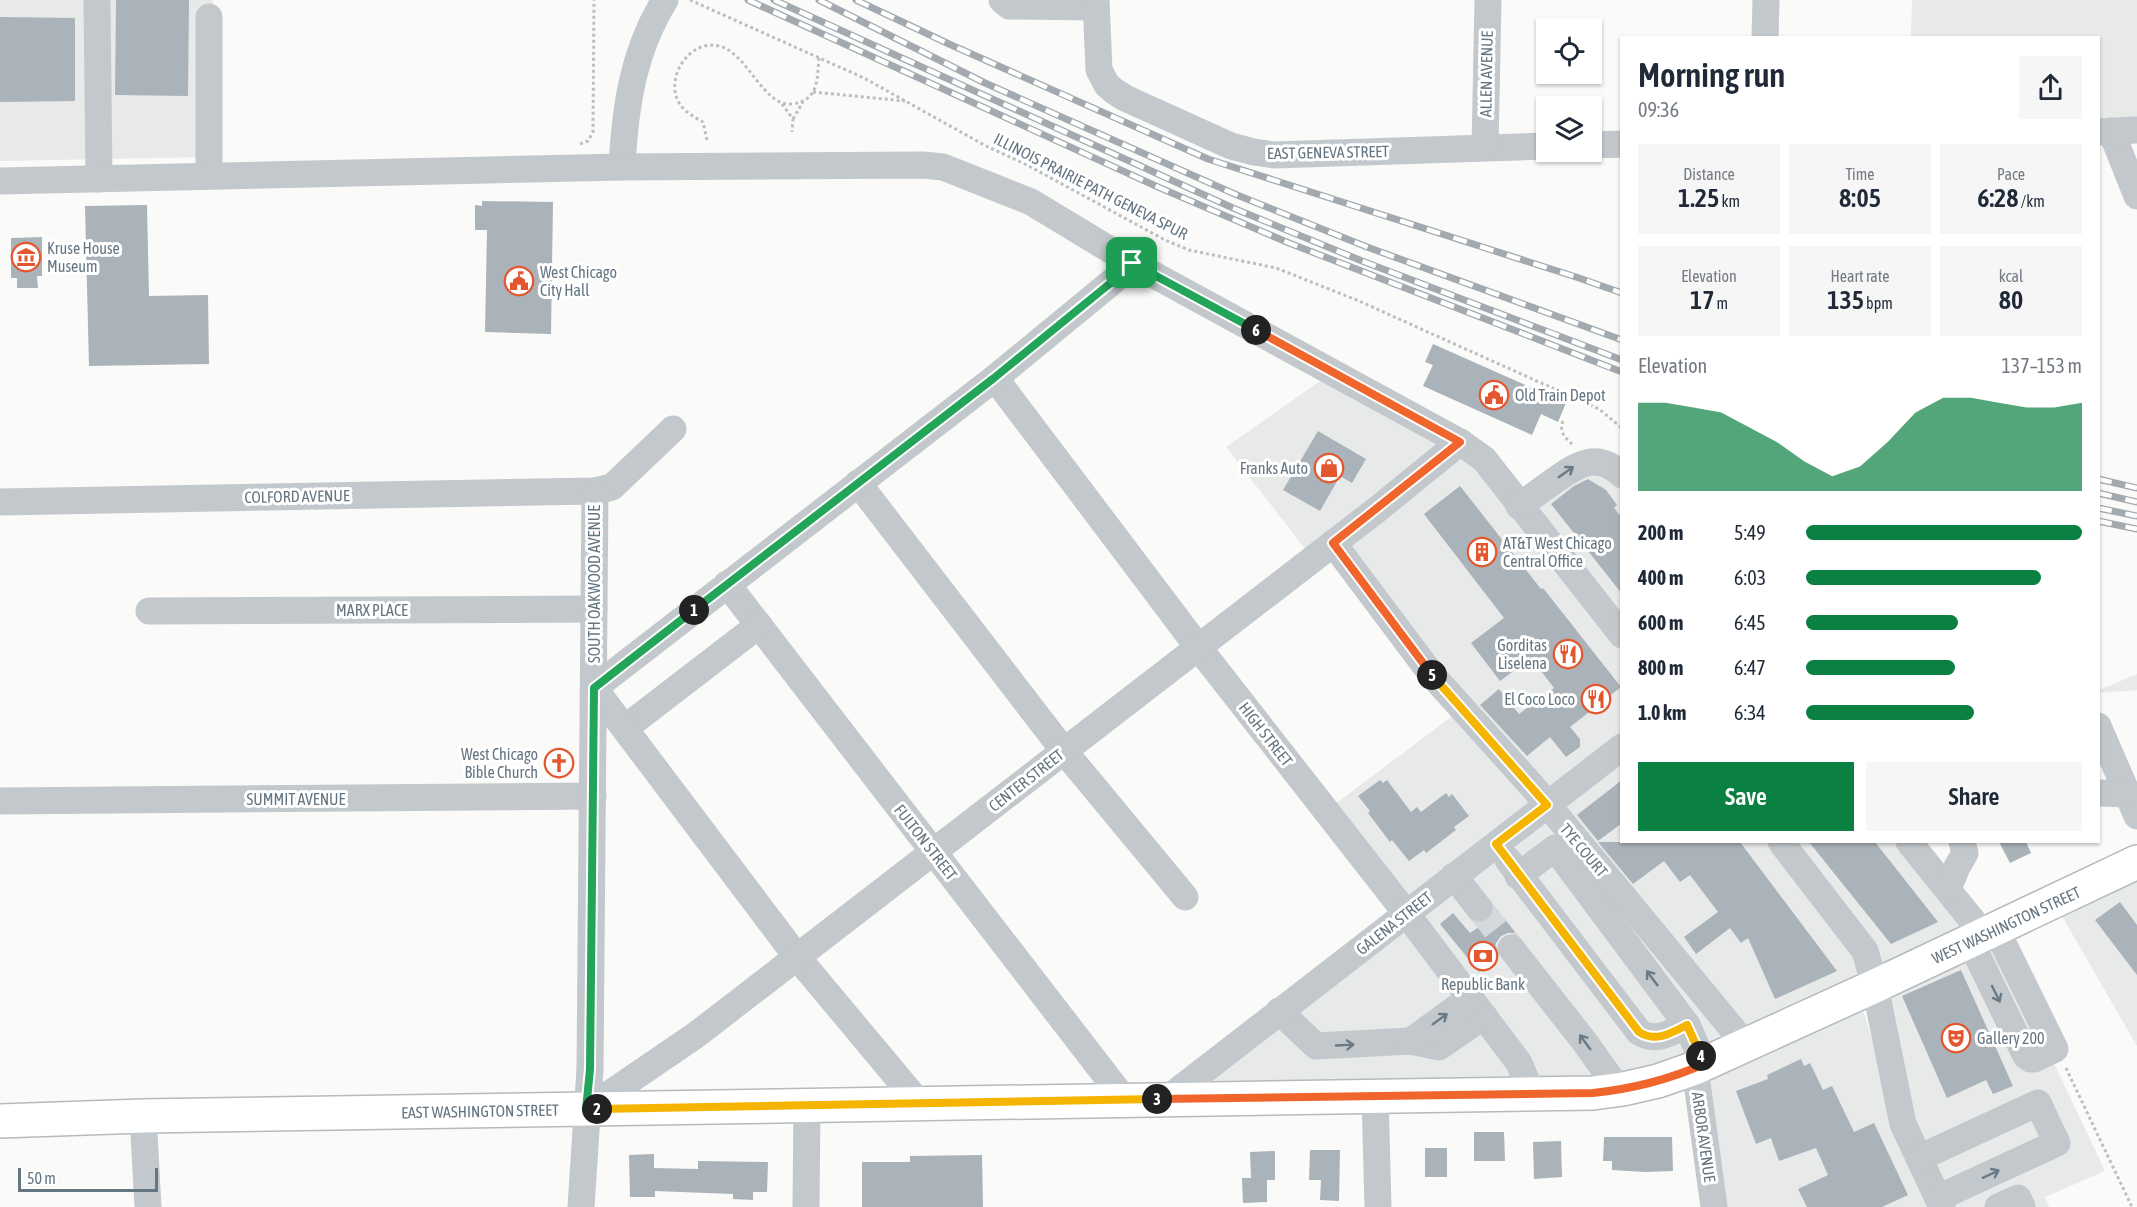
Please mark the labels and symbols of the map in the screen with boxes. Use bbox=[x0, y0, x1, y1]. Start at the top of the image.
street label: ALLEN AVENUE bbox=[1476, 30, 1496, 117]
street label: ILLINOIS PRAIRIE PATH GENEVA SPUR bbox=[991, 129, 1191, 243]
street label: EAST GENEVA STREET bbox=[1267, 142, 1389, 162]
pin bbox=[1106, 237, 1157, 288]
place label: Kruse House Museum bbox=[47, 239, 120, 275]
museum icon: Kruse House Museum bbox=[10, 241, 42, 273]
place label: West Chicago City Hall bbox=[540, 263, 617, 300]
public building icon: West Chicago City Hall bbox=[503, 265, 535, 297]
pin: 6 bbox=[1241, 315, 1271, 345]
public building icon: Old Train Depot bbox=[1478, 379, 1510, 411]
place label: Old Train Depot bbox=[1515, 386, 1606, 405]
shop icon: Franks Auto bbox=[1313, 452, 1345, 484]
place label: Franks Auto bbox=[1240, 459, 1308, 477]
one-way arrow bbox=[1558, 466, 1574, 478]
street label: COLFORD AVENUE bbox=[244, 486, 350, 506]
street label: SOUTH OAKWOOD AVENUE bbox=[585, 505, 603, 663]
place label: AT&T West Chicago Central Office bbox=[1503, 534, 1612, 570]
building icon: AT&T West Chicago Central Office bbox=[1466, 536, 1498, 568]
pin: 1 bbox=[679, 595, 709, 625]
street label: MARX PLACE bbox=[336, 601, 408, 619]
place label: Gorditas Liselena bbox=[1497, 636, 1547, 672]
restaurant icon: Gorditas Liselena bbox=[1552, 638, 1584, 670]
pin: 5 bbox=[1417, 660, 1447, 690]
restaurant icon: El Coco Loco bbox=[1580, 683, 1612, 715]
place label: El Coco Loco bbox=[1504, 690, 1575, 708]
street label: HIGH STREET bbox=[1236, 699, 1296, 769]
place label: West Chicago Bible Church bbox=[461, 745, 538, 781]
street label: CENTER STREET bbox=[985, 745, 1067, 815]
church icon: West Chicago Bible Church bbox=[543, 747, 575, 779]
street label: SUMMIT AVENUE bbox=[247, 790, 346, 808]
street label: FULTON STREET bbox=[891, 801, 961, 883]
street label: TYE COURT bbox=[1557, 820, 1611, 880]
street label: WEST WASHINGTON STREET bbox=[1929, 883, 2083, 967]
street label: GALENA STREET bbox=[1353, 888, 1435, 958]
bank icon: Republic Bank bbox=[1467, 940, 1499, 972]
one-way arrow bbox=[1646, 971, 1658, 987]
place label: Republic Bank bbox=[1441, 975, 1525, 994]
one-way arrow bbox=[1991, 984, 2002, 1002]
one-way arrow bbox=[1432, 1013, 1448, 1026]
theatre icon: Gallery 200 bbox=[1940, 1022, 1972, 1054]
place label: Gallery 200 bbox=[1977, 1029, 2045, 1048]
one-way arrow bbox=[1579, 1035, 1592, 1051]
one-way arrow bbox=[1334, 1039, 1354, 1050]
pin: 4 bbox=[1686, 1041, 1716, 1071]
pin: 3 bbox=[1142, 1084, 1172, 1114]
street label: ARBOR AVENUE bbox=[1689, 1091, 1719, 1183]
pin: 2 bbox=[582, 1094, 612, 1124]
street label: EAST WASHINGTON STREET bbox=[401, 1101, 559, 1121]
scale bar bbox=[18, 1165, 158, 1192]
one-way arrow bbox=[1981, 1167, 1999, 1179]

